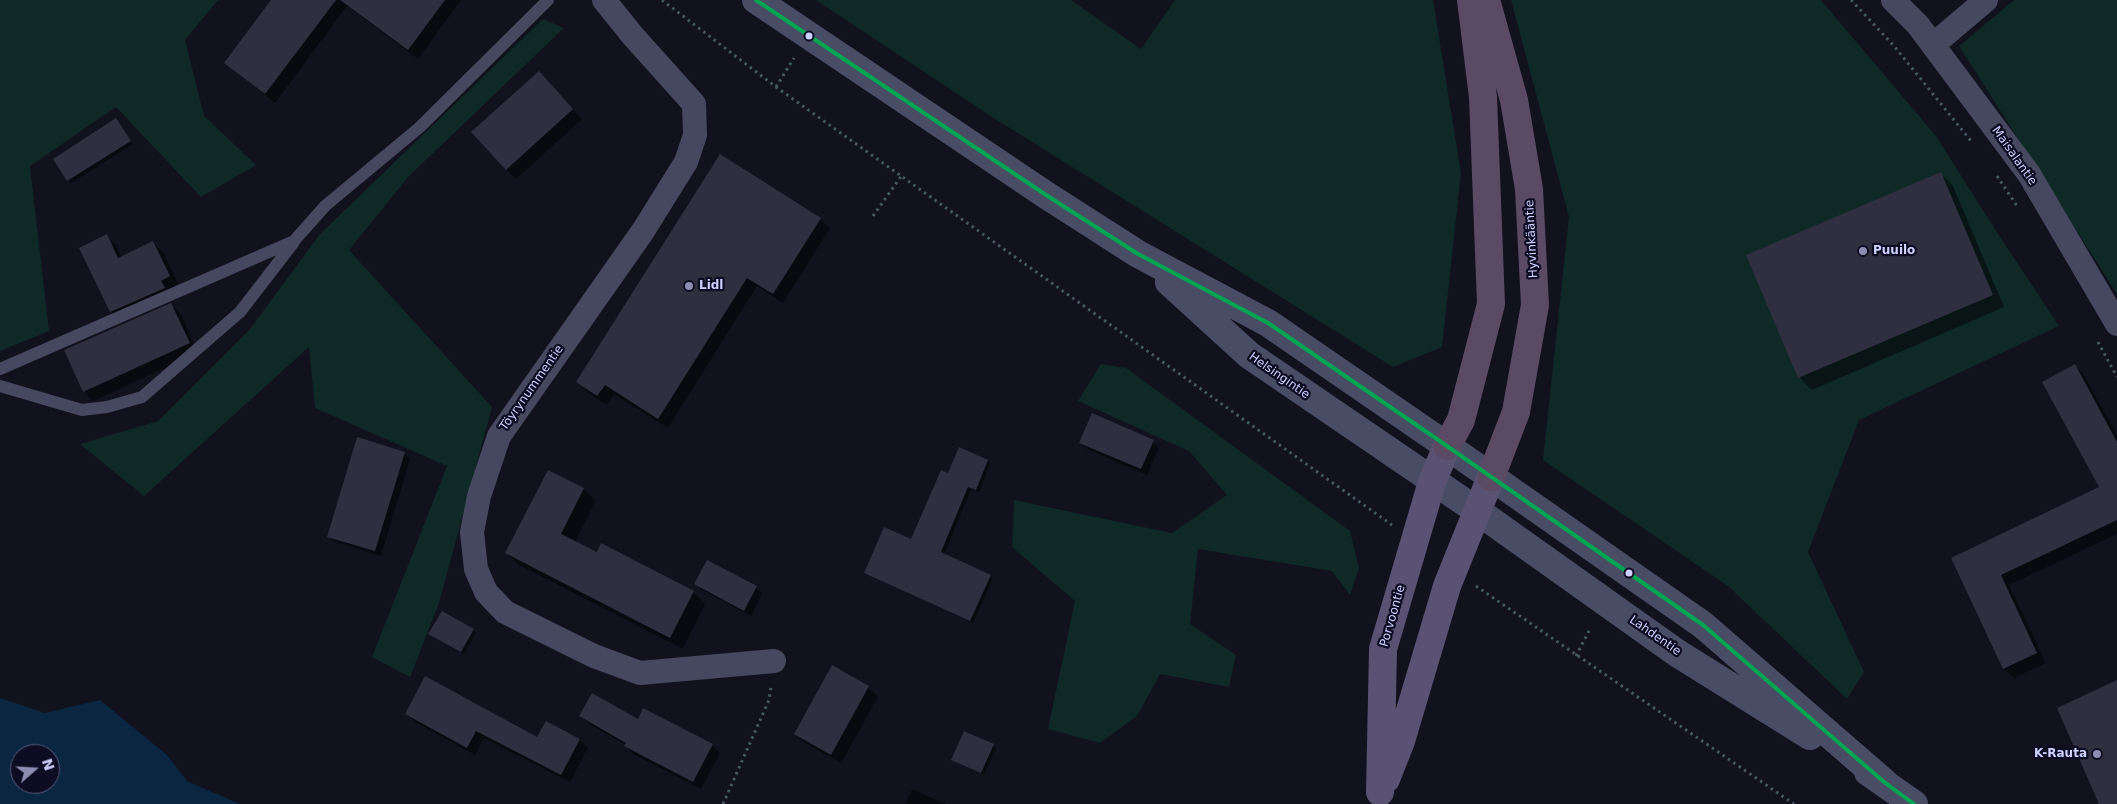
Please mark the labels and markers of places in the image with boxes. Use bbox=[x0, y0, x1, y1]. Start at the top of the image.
unlabelled marker bbox=[804, 31, 814, 41]
place label: Puuilo bbox=[1873, 244, 1915, 258]
marker: Puuilo bbox=[1857, 245, 1869, 257]
place label: Lidl bbox=[699, 279, 723, 293]
marker: Lidl bbox=[683, 280, 695, 292]
unlabelled marker bbox=[1624, 568, 1634, 578]
place label: K-Rauta bbox=[2034, 747, 2087, 761]
marker: K-Rauta bbox=[2091, 748, 2103, 760]

